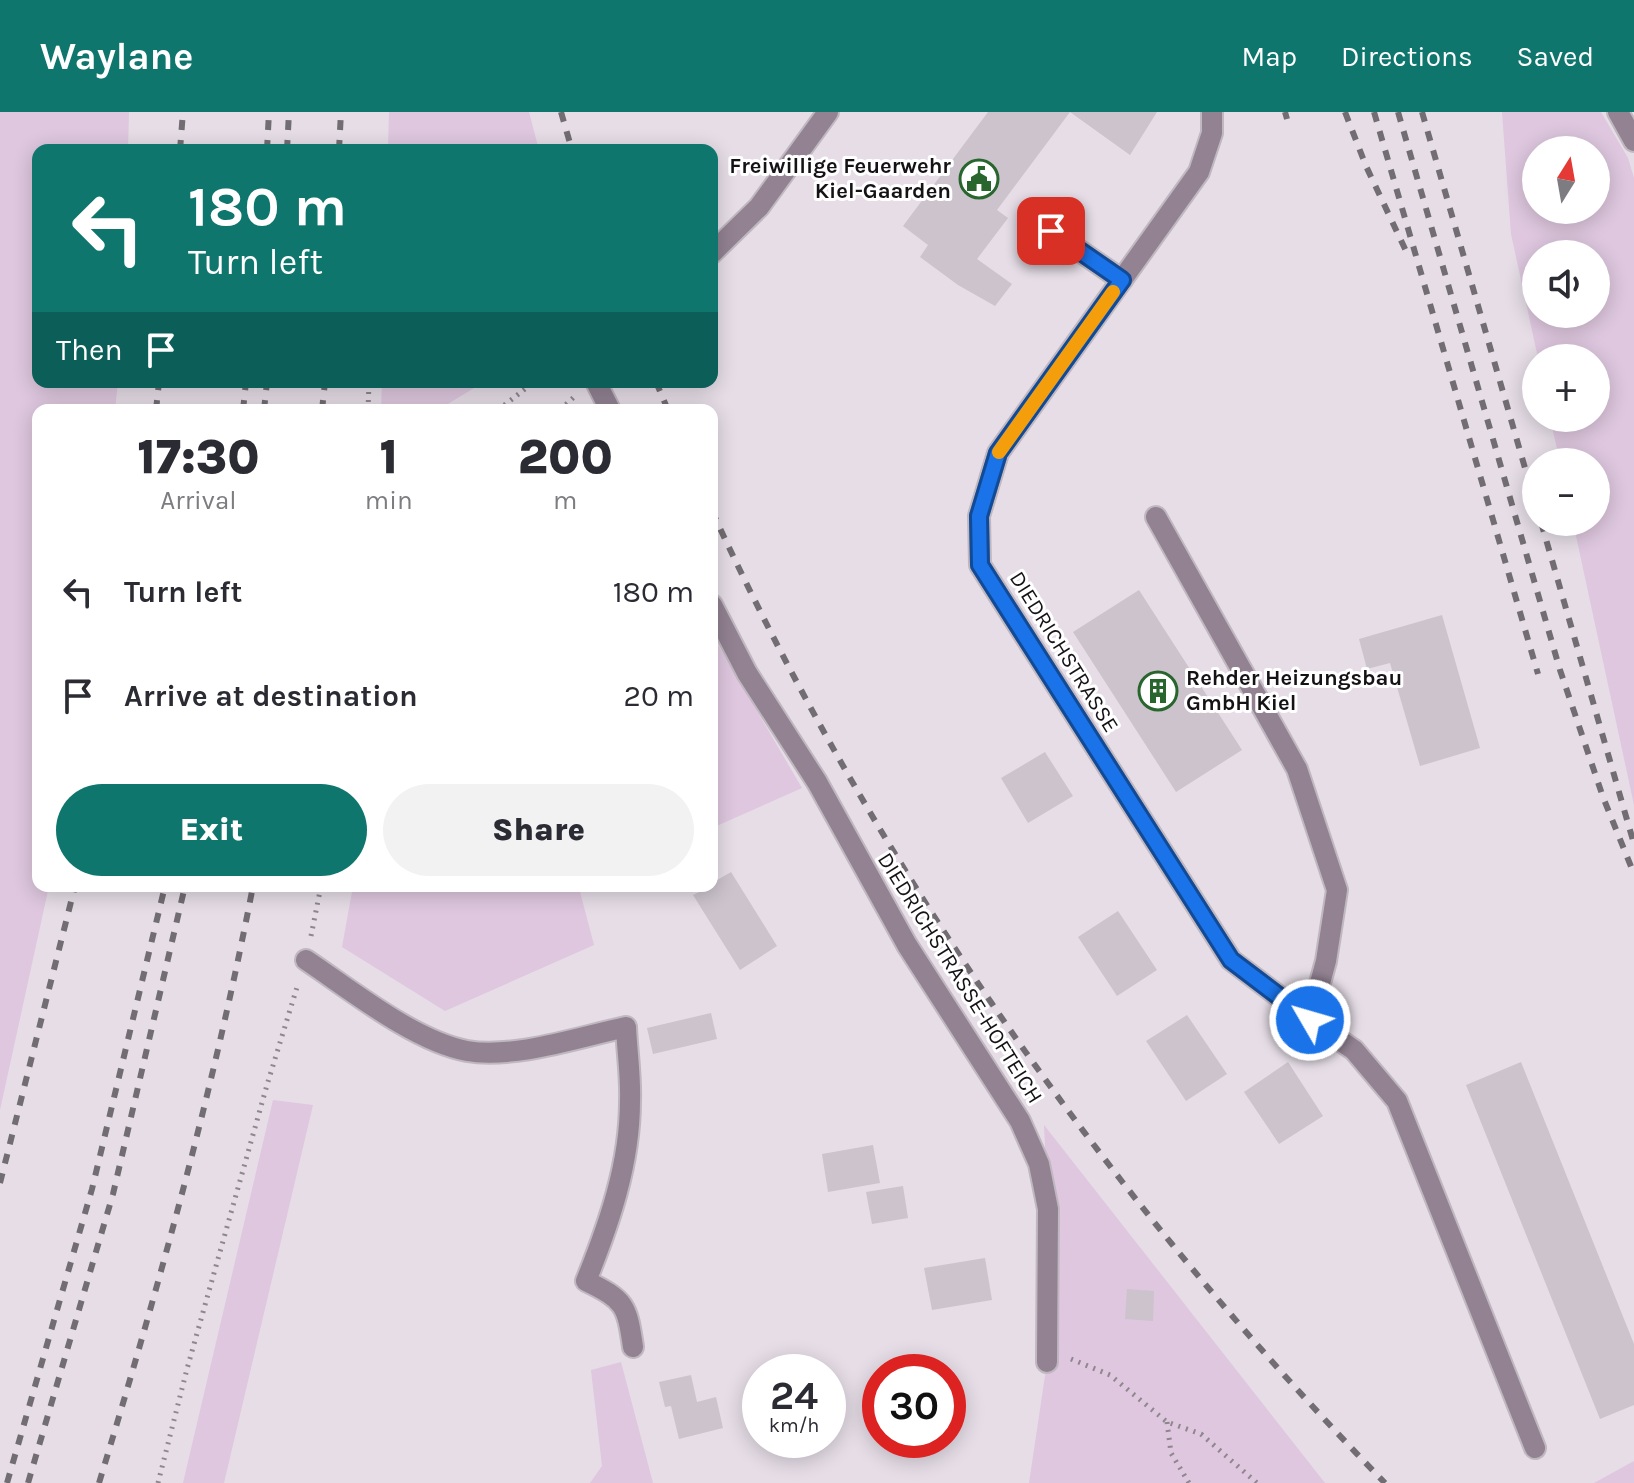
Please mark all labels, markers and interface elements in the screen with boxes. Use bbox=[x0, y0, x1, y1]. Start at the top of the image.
text: Waylane bbox=[40, 34, 193, 79]
text: Map bbox=[1242, 40, 1297, 73]
text: Directions bbox=[1341, 40, 1473, 73]
text: Saved bbox=[1517, 40, 1594, 73]
north arrow bbox=[1522, 136, 1610, 224]
map controls bbox=[1522, 136, 1610, 536]
place label: Freiwillige Feuerwehr Kiel-Gaarden bbox=[729, 153, 951, 204]
public building icon: Freiwillige Feuerwehr Kiel-Gaarden bbox=[958, 158, 1000, 200]
text: 180 m bbox=[188, 174, 347, 239]
icon: left bbox=[56, 176, 160, 280]
pin bbox=[1017, 197, 1085, 265]
icon: arrive bbox=[1029, 209, 1073, 253]
button: sound bbox=[1522, 240, 1610, 328]
text: Turn left bbox=[188, 241, 323, 283]
icon: arrive bbox=[139, 328, 183, 372]
text: Then bbox=[56, 332, 123, 368]
button: + bbox=[1522, 344, 1610, 432]
text: 17:30 bbox=[137, 429, 260, 485]
text: 1 bbox=[379, 429, 398, 485]
text: 200 bbox=[518, 429, 613, 485]
button: − bbox=[1522, 448, 1610, 536]
text: Arrival bbox=[160, 485, 236, 516]
text: min bbox=[365, 485, 413, 516]
text: m bbox=[553, 485, 577, 516]
street label: DIEDRICHSTRASSE bbox=[1004, 567, 1124, 737]
icon: left bbox=[56, 570, 100, 614]
text: Turn left bbox=[124, 574, 242, 610]
text: 180 m bbox=[613, 574, 694, 610]
place label: Rehder Heizungsbau GmbH Kiel bbox=[1186, 665, 1402, 716]
building icon: Rehder Heizungsbau GmbH Kiel bbox=[1137, 670, 1179, 712]
icon: arrive bbox=[56, 674, 100, 718]
text: Arrive at destination bbox=[124, 678, 418, 714]
text: 20 m bbox=[624, 678, 694, 714]
button: Exit bbox=[56, 784, 367, 876]
button: Share bbox=[383, 784, 694, 876]
street label: DIEDRICHSTRASSE-HOFTEICH bbox=[872, 848, 1048, 1108]
position arrow bbox=[1268, 978, 1352, 1062]
speed limit sign: 30 bbox=[862, 1354, 966, 1458]
text: 24 bbox=[770, 1372, 818, 1419]
text: km/h bbox=[769, 1414, 819, 1437]

